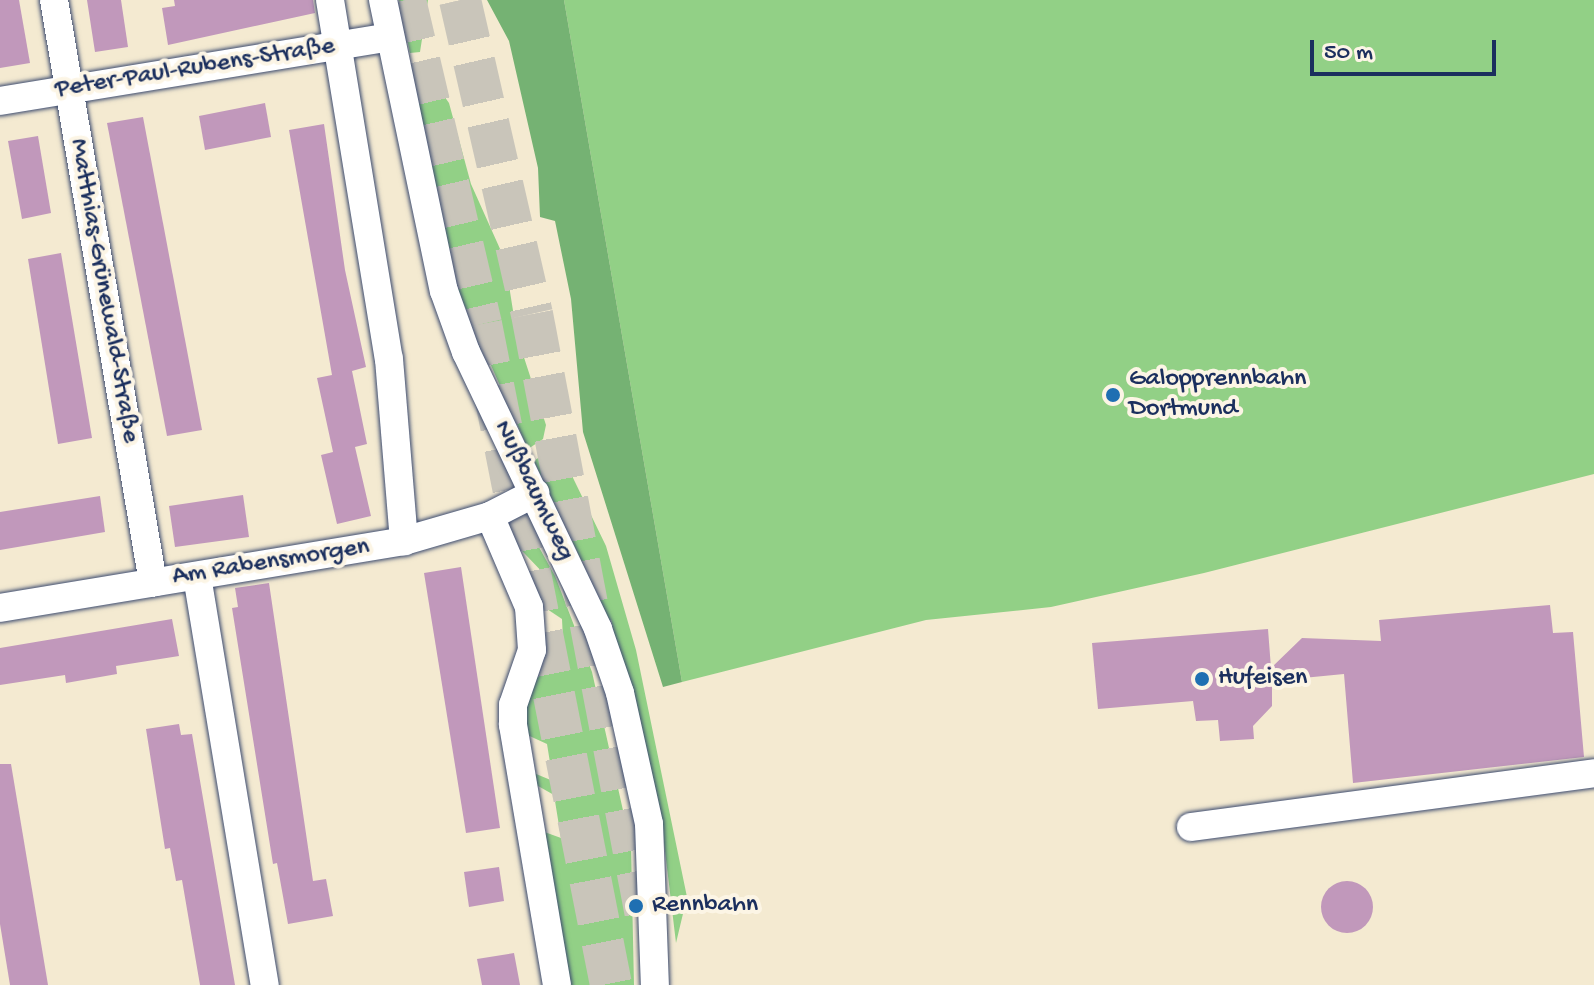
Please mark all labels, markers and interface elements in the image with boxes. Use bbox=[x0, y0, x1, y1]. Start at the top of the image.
scale bar bbox=[1314, 24, 1500, 74]
street label: Peter-Paul-Rubens-Straße bbox=[53, 31, 337, 107]
text: 50 m bbox=[1324, 39, 1373, 68]
street label: Matthias-Grünewald-Straße bbox=[61, 136, 145, 446]
place label: Galopprennbahn Dortmund bbox=[1129, 364, 1306, 426]
marker: Galopprennbahn Dortmund bbox=[1104, 386, 1122, 404]
street label: Nußbaumweg bbox=[486, 416, 580, 566]
street label: Am Rabensmorgen bbox=[170, 532, 372, 594]
place label: Hufeisen bbox=[1218, 663, 1307, 695]
marker: Hufeisen bbox=[1193, 670, 1211, 688]
place label: Rennbahn bbox=[652, 890, 758, 922]
marker: Rennbahn bbox=[627, 897, 645, 915]

